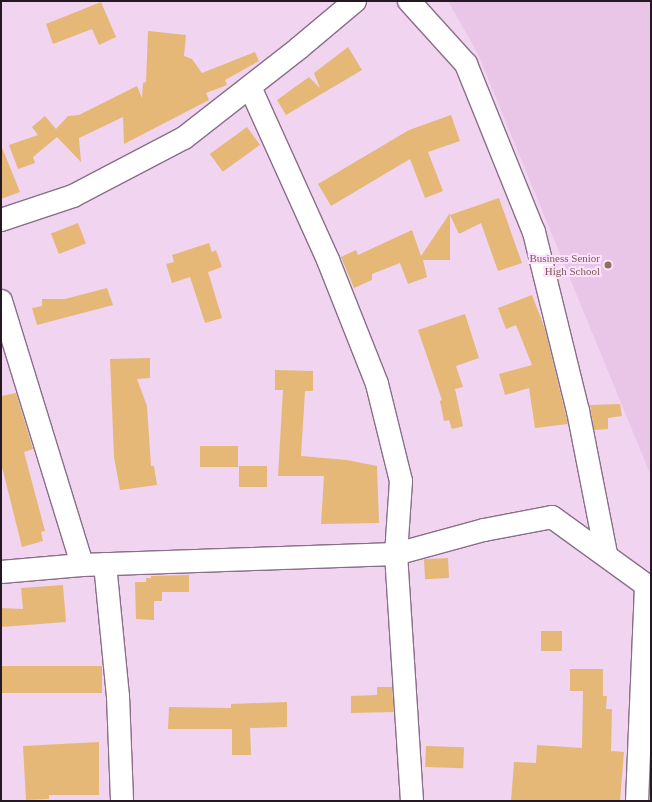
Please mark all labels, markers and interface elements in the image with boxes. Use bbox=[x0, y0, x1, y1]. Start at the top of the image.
place label: Business Senior High School bbox=[529, 252, 600, 278]
marker: Business Senior High School bbox=[603, 260, 613, 270]

